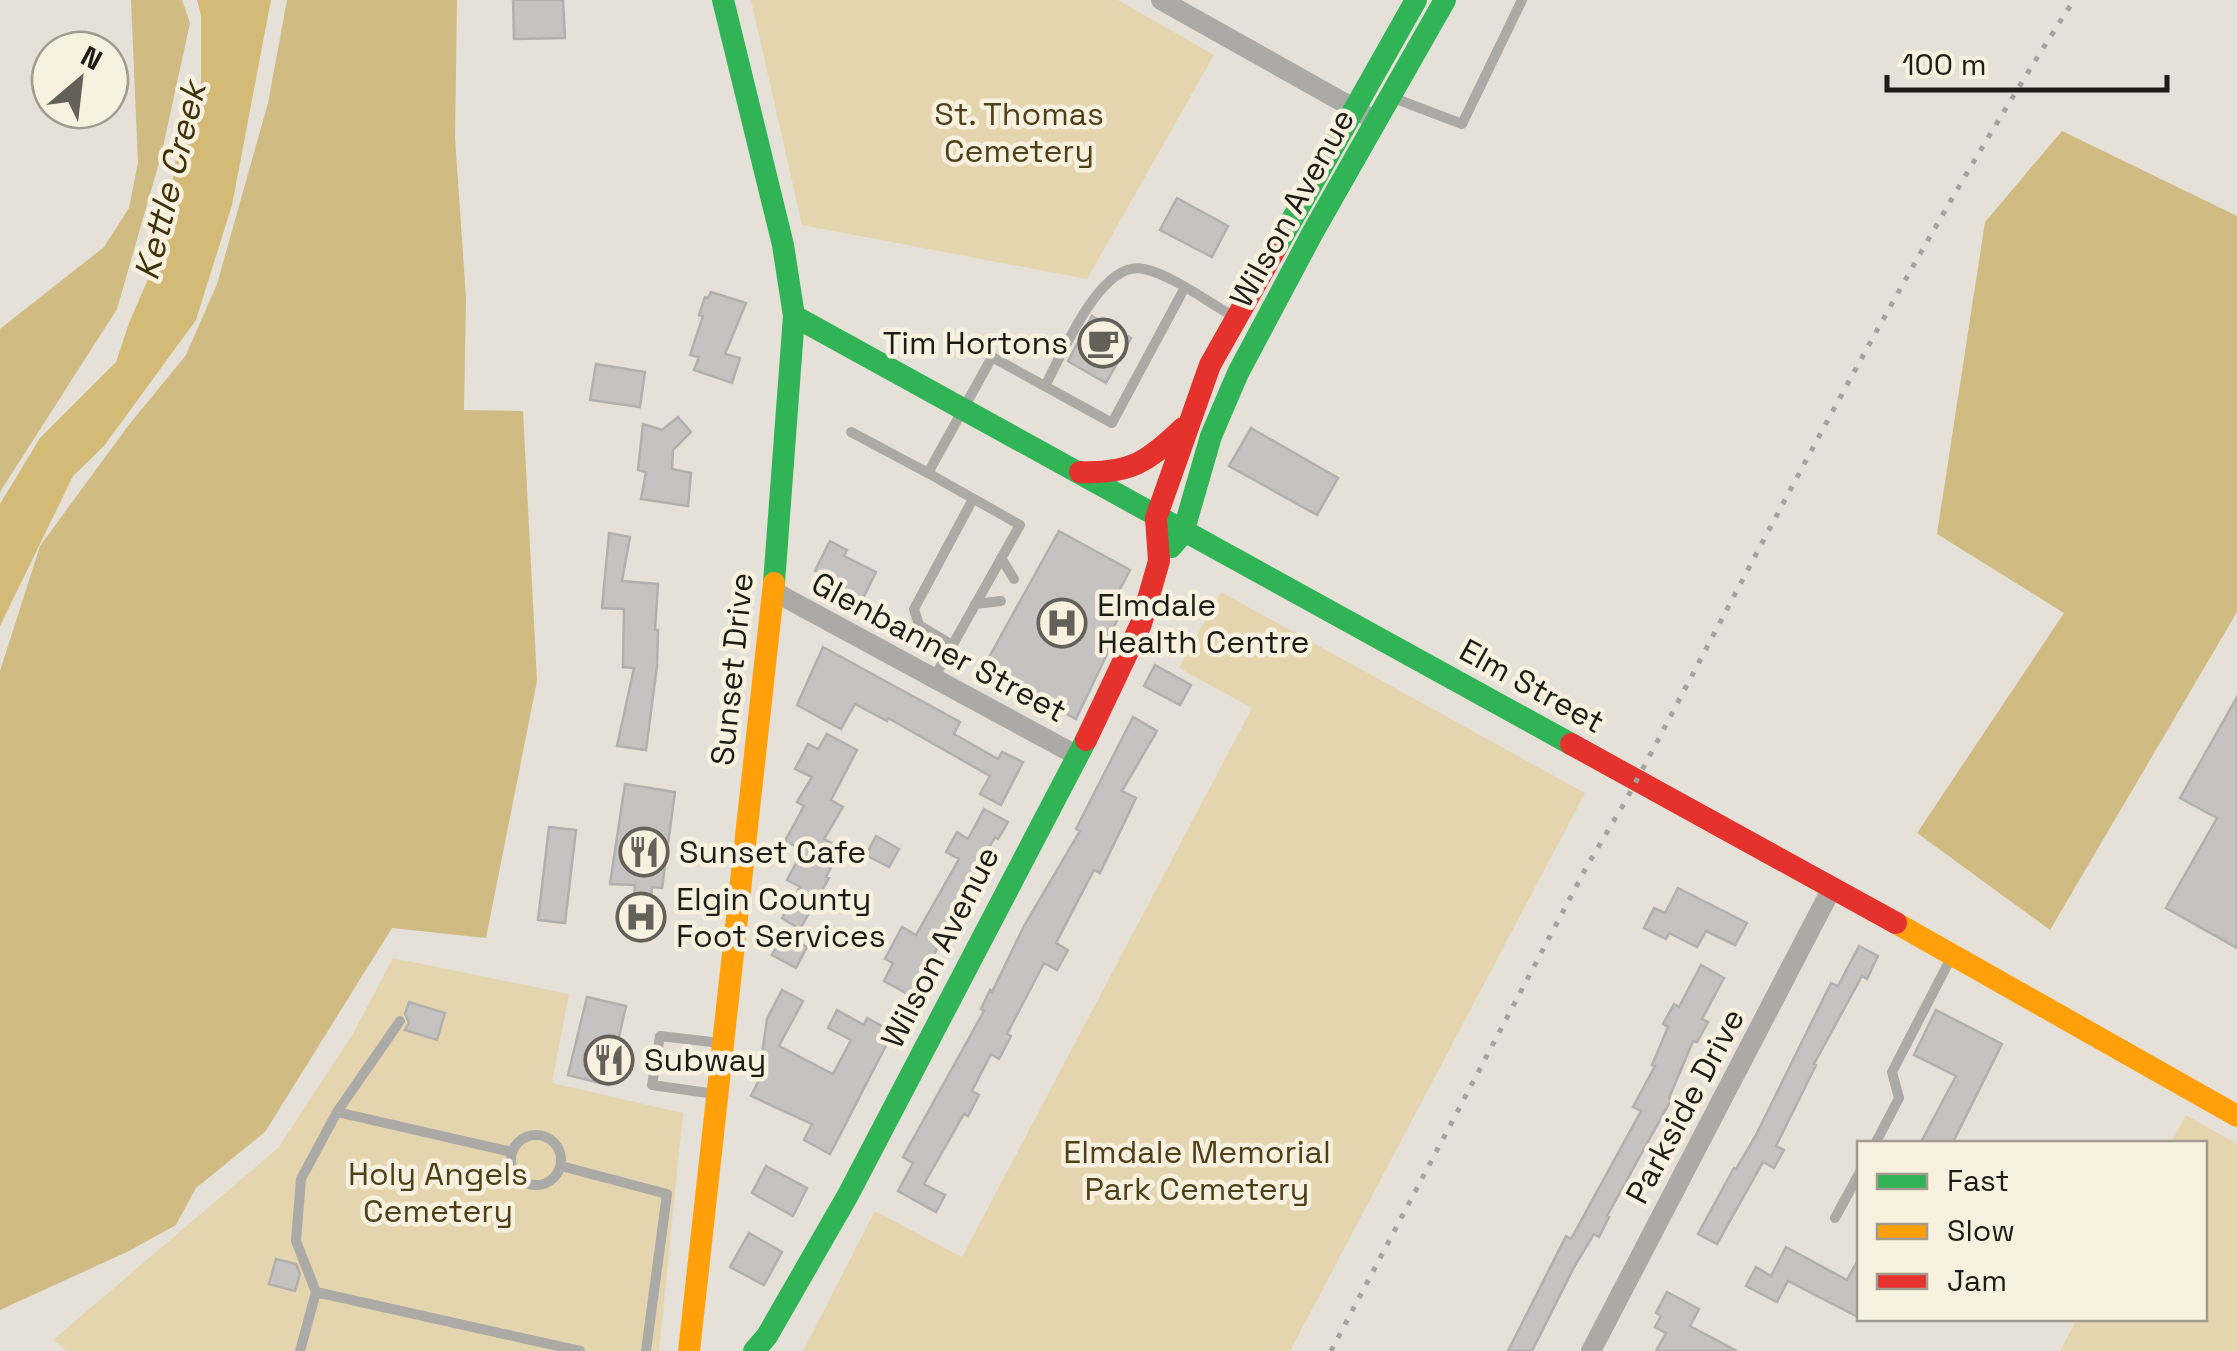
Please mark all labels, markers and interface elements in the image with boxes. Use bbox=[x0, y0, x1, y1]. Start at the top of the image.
north arrow bbox=[30, 30, 130, 130]
scale bar bbox=[1887, 30, 2167, 92]
text: N bbox=[75, 38, 108, 78]
text: 100 m bbox=[1902, 45, 1987, 84]
water label: Kettle Creek bbox=[124, 73, 217, 284]
park label: St. Thomas Cemetery bbox=[934, 94, 1104, 171]
street label: Wilson Avenue bbox=[1221, 102, 1363, 314]
cafe icon: Tim Hortons bbox=[1077, 317, 1129, 369]
place label: Tim Hortons bbox=[883, 323, 1068, 363]
street label: Glenbanner Street bbox=[805, 563, 1073, 731]
street label: Sunset Drive bbox=[702, 571, 762, 767]
place label: Elmdale Health Centre bbox=[1097, 585, 1310, 662]
hospital icon: Elmdale Health Centre bbox=[1036, 597, 1088, 649]
street label: Elm Street bbox=[1453, 630, 1611, 742]
restaurant icon: Sunset Cafe bbox=[618, 826, 670, 878]
place label: Sunset Cafe bbox=[679, 832, 866, 872]
street label: Wilson Avenue bbox=[872, 840, 1008, 1054]
place label: Elgin County Foot Services bbox=[676, 879, 886, 956]
hospital icon: Elgin County Foot Services bbox=[615, 891, 667, 943]
street label: Parkside Drive bbox=[1617, 1002, 1753, 1210]
restaurant icon: Subway bbox=[583, 1034, 635, 1086]
place label: Subway bbox=[644, 1040, 766, 1080]
park label: Elmdale Memorial Park Cemetery bbox=[1063, 1132, 1331, 1209]
legend bbox=[1857, 1141, 2207, 1321]
park label: Holy Angels Cemetery bbox=[348, 1154, 528, 1231]
text: Fast bbox=[1947, 1161, 2009, 1200]
text: Slow bbox=[1947, 1211, 2015, 1250]
text: Jam bbox=[1947, 1261, 2007, 1300]

